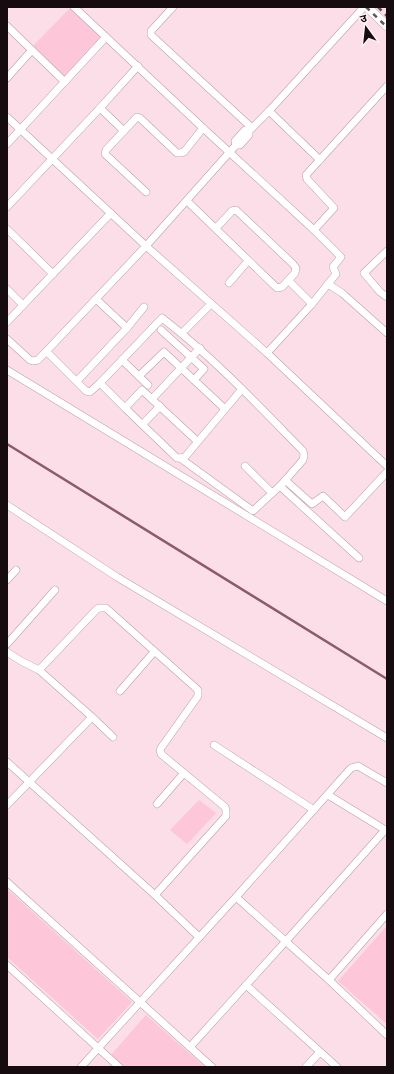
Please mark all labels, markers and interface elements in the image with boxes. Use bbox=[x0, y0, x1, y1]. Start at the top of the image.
north arrow bbox=[346, 8, 386, 48]
text: उ bbox=[358, 11, 369, 26]

